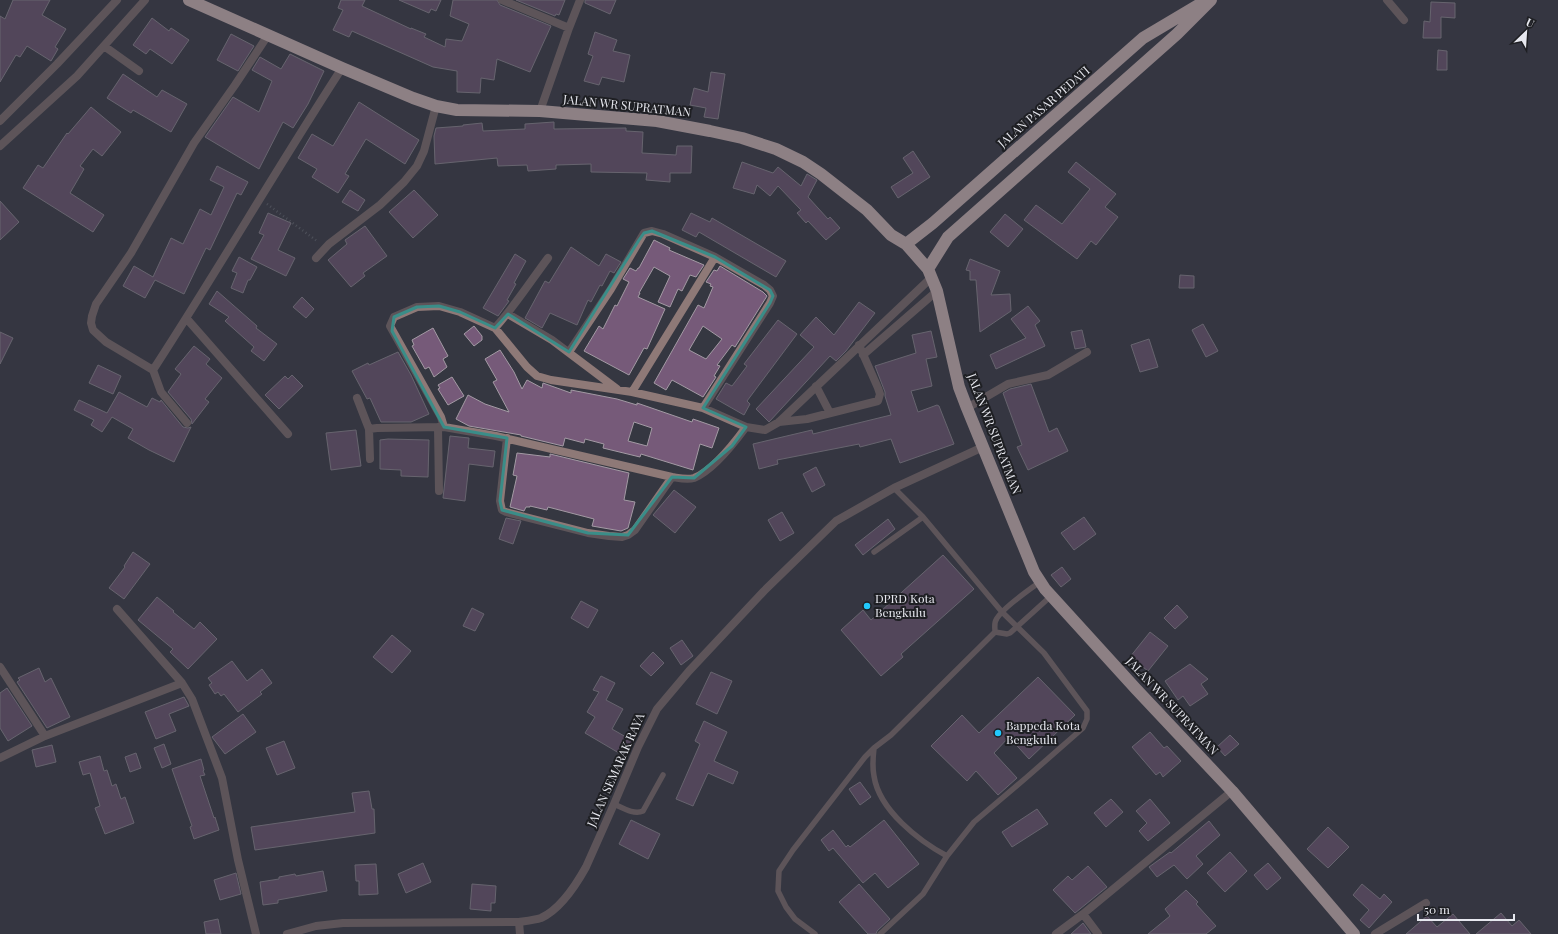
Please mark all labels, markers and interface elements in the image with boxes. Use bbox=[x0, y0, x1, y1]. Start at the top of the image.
north arrow bbox=[1506, 12, 1546, 52]
text: U bbox=[1524, 14, 1537, 31]
street label: JALAN PASAR PEDATI bbox=[993, 62, 1093, 151]
street label: JALAN WR SUPRATMAN bbox=[562, 90, 692, 120]
street label: JALAN WR SUPRATMAN bbox=[964, 370, 1026, 497]
place label: DPRD Kota Bengkulu bbox=[875, 590, 935, 620]
marker: DPRD Kota Bengkulu bbox=[862, 601, 872, 611]
street label: JALAN WR SUPRATMAN bbox=[1122, 652, 1223, 758]
street label: JALAN SEMARAK RAYA bbox=[582, 710, 648, 830]
place label: Bappeda Kota Bengkulu bbox=[1006, 717, 1080, 747]
marker: Bappeda Kota Bengkulu bbox=[993, 728, 1003, 738]
scale bar bbox=[1418, 896, 1514, 922]
text: 50 m bbox=[1424, 901, 1450, 917]

